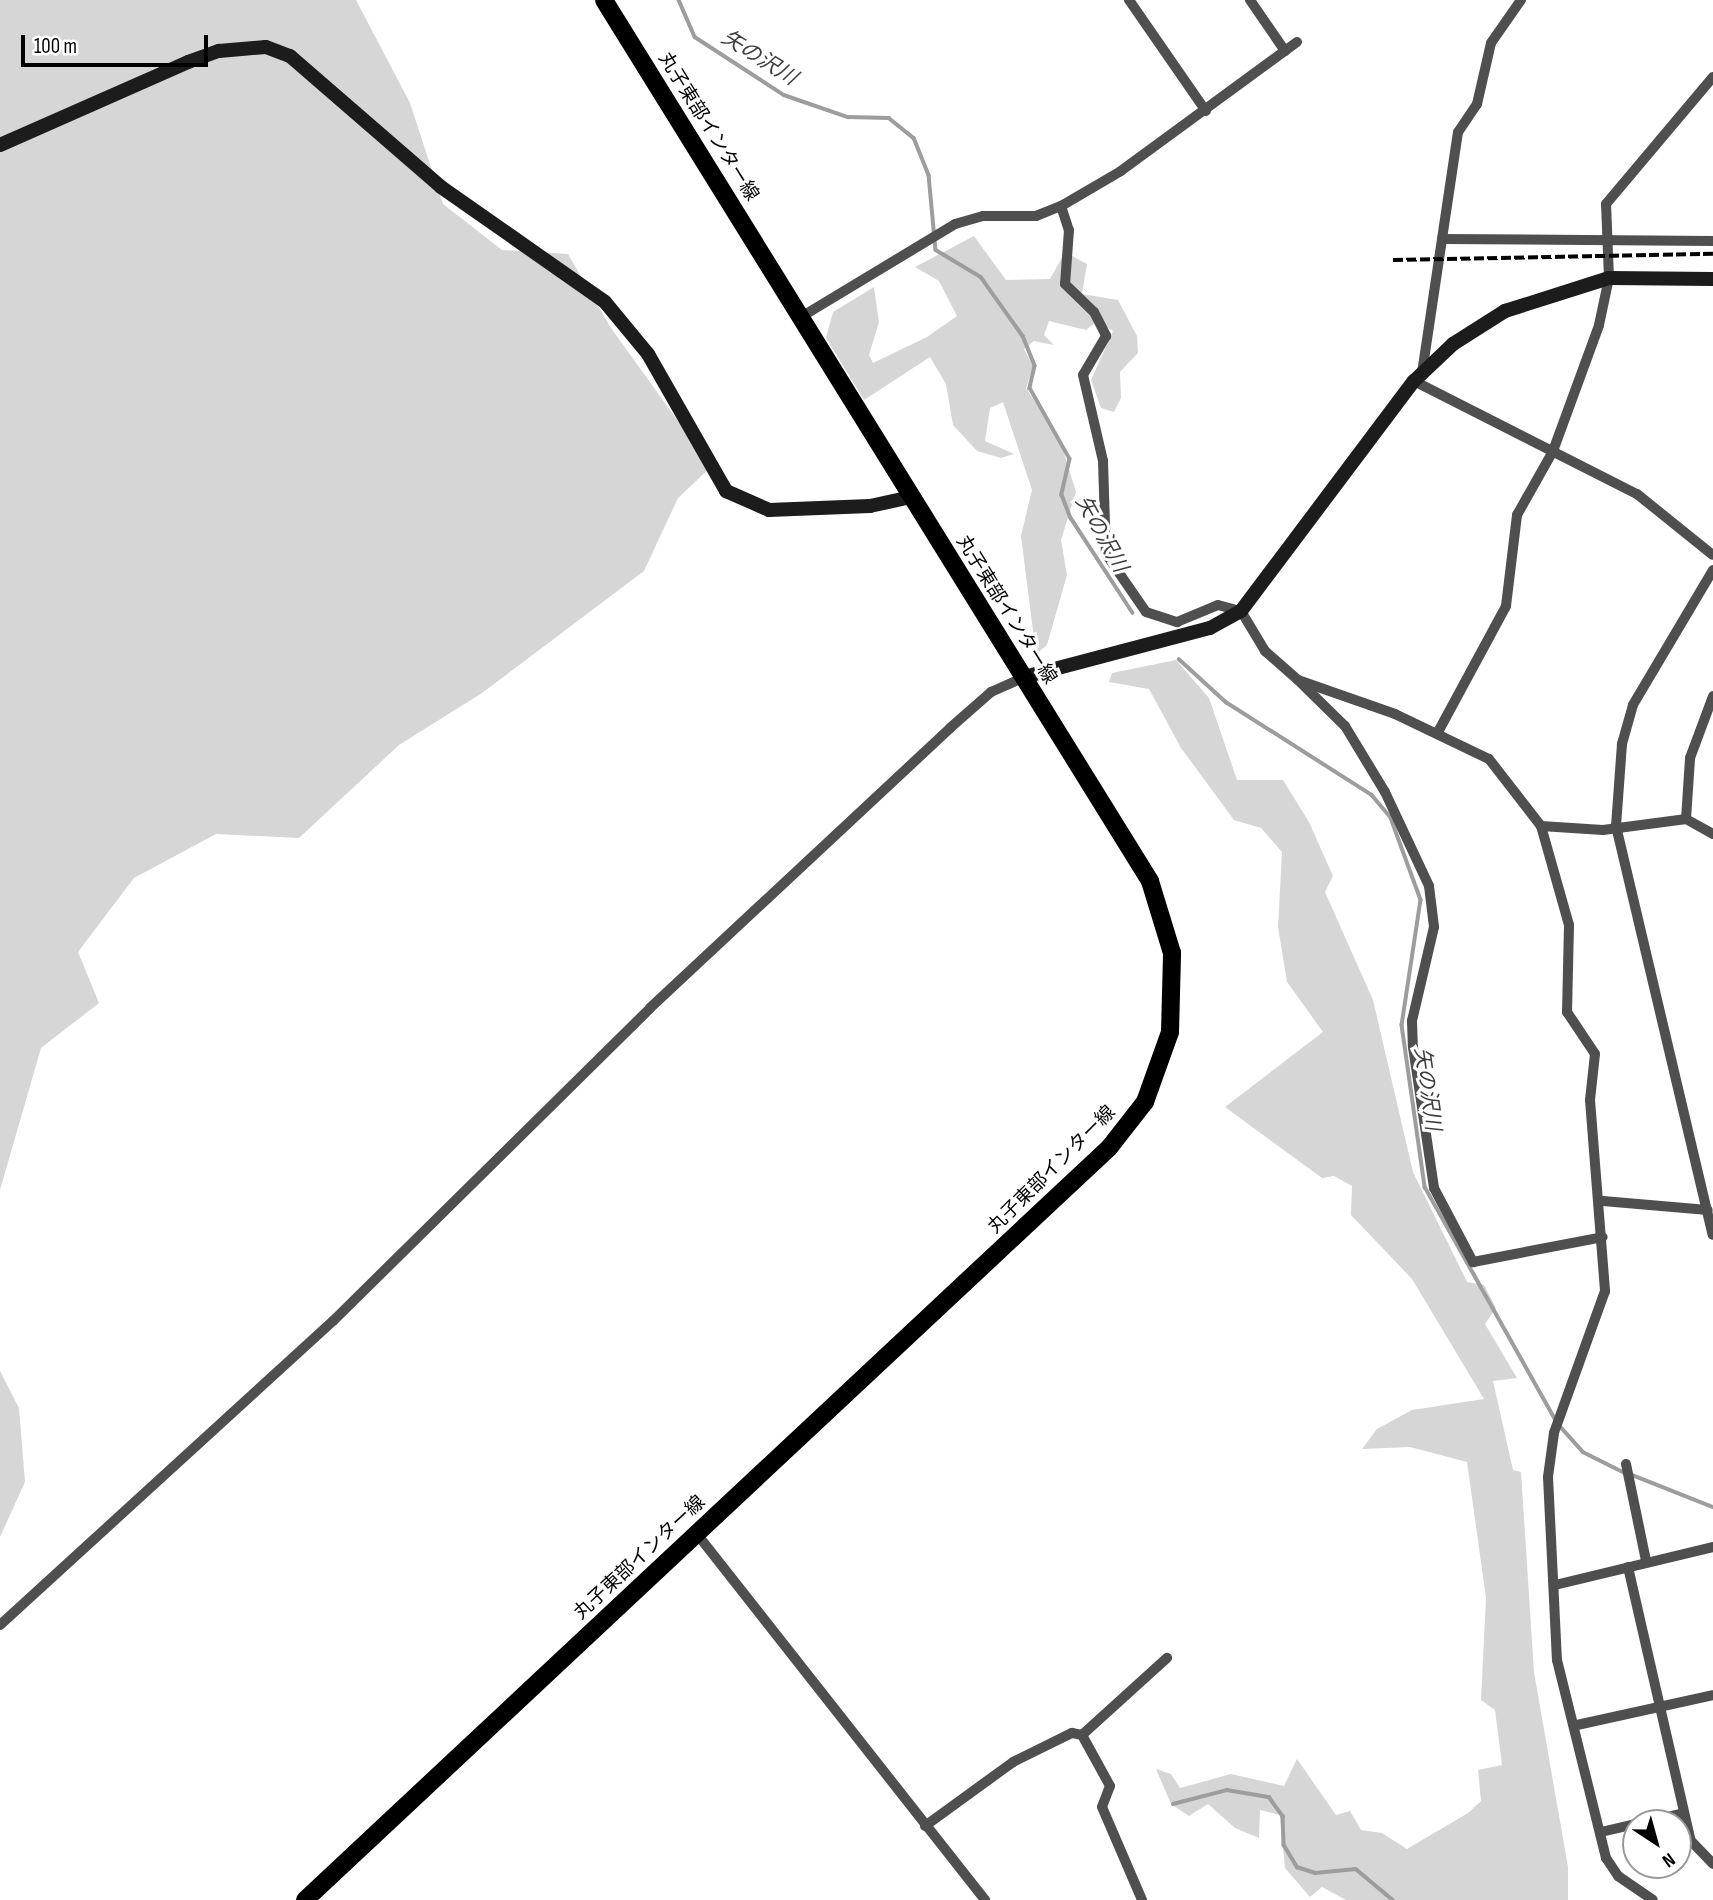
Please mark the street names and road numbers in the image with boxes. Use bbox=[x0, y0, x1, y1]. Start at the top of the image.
street label: 丸子東部インター線 bbox=[653, 48, 763, 206]
street label: 丸子東部インター線 bbox=[951, 531, 1061, 689]
street label: 丸子東部インター線 bbox=[983, 1101, 1121, 1239]
street label: 丸子東部インター線 bbox=[570, 1491, 710, 1625]

